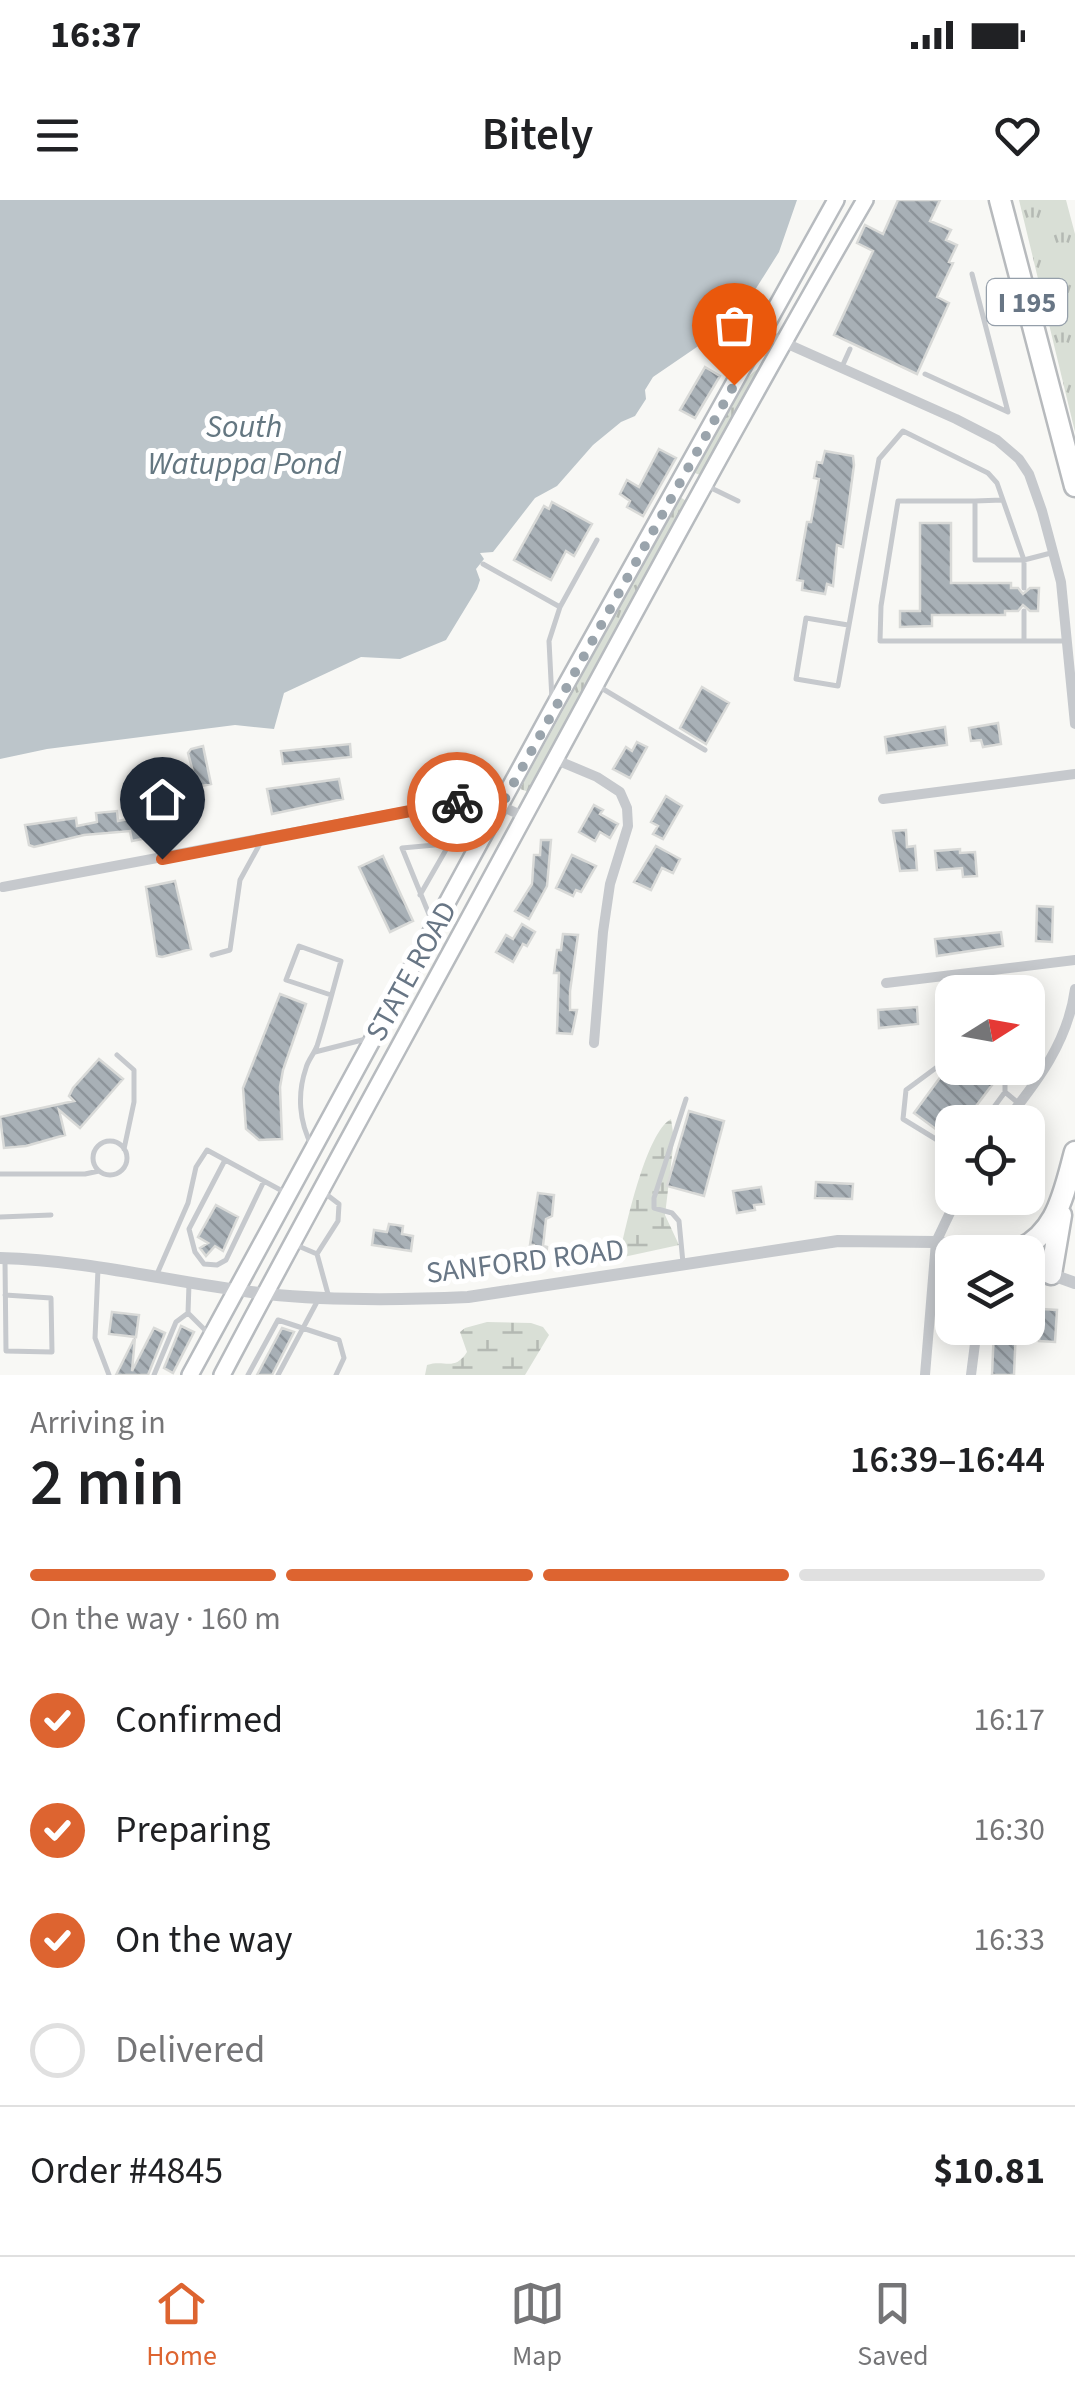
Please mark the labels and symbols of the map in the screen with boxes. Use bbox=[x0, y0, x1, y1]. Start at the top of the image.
road number: I 195 bbox=[987, 279, 1067, 325]
pin bbox=[692, 283, 777, 386]
water label: South Watuppa Pond bbox=[147, 404, 341, 487]
courier bbox=[407, 752, 507, 852]
pin bbox=[120, 757, 205, 860]
street label: STATE ROAD bbox=[355, 893, 468, 1049]
north arrow bbox=[935, 975, 1045, 1085]
street label: SANFORD ROAD bbox=[424, 1228, 627, 1295]

